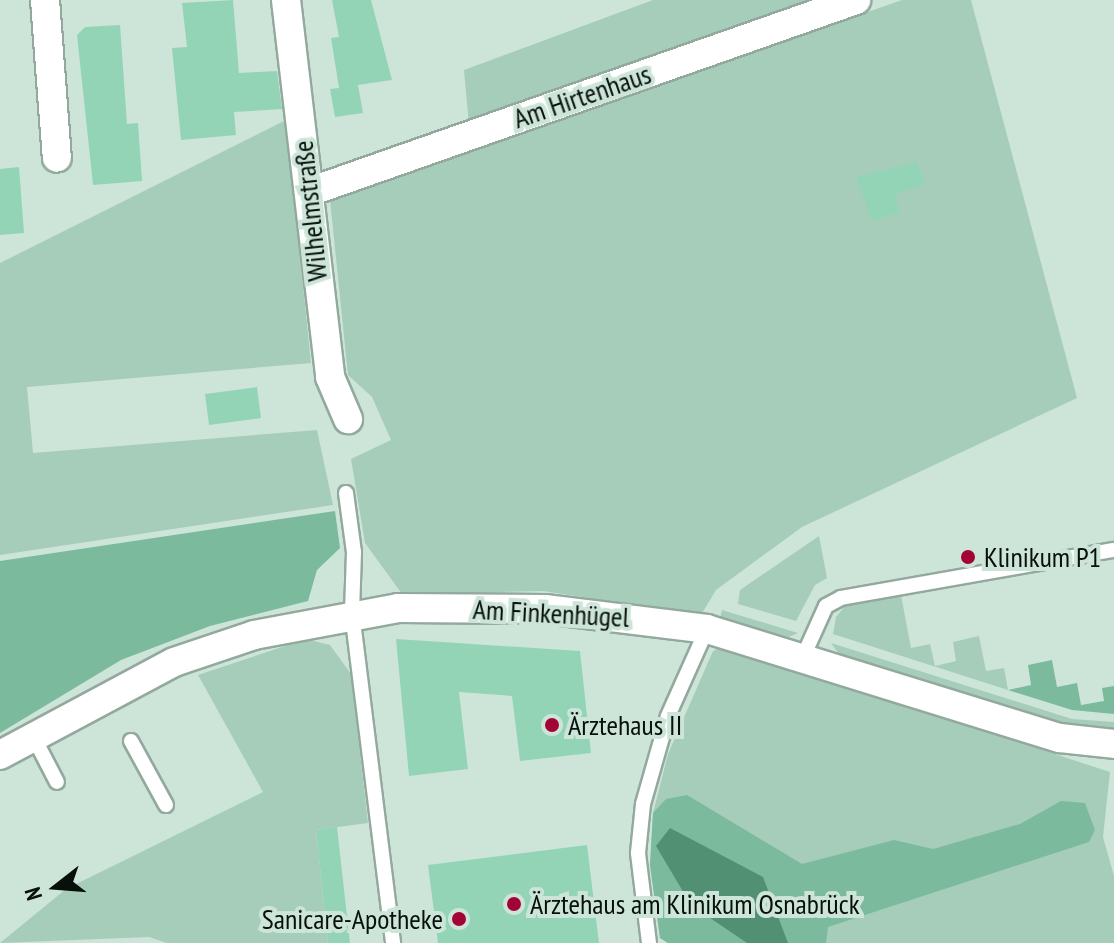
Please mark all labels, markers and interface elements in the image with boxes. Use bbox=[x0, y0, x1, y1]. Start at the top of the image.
street label: Am Hirtenhaus bbox=[509, 57, 655, 135]
street label: Wilhelmstraße bbox=[286, 139, 334, 283]
place label: Klinikum P1 bbox=[984, 540, 1101, 574]
marker: Klinikum P1 bbox=[959, 548, 977, 566]
street label: Am Finkenhügel bbox=[472, 592, 630, 634]
place label: Ärztehaus II bbox=[568, 708, 682, 742]
marker: Ärztehaus II bbox=[543, 716, 561, 734]
north arrow bbox=[16, 847, 96, 927]
text: N bbox=[18, 884, 48, 904]
place label: Ärztehaus am Klinikum Osnabrück bbox=[530, 887, 860, 921]
marker: Ärztehaus am Klinikum Osnabrück bbox=[505, 895, 523, 913]
place label: Sanicare-Apotheke bbox=[262, 902, 443, 936]
marker: Sanicare-Apotheke bbox=[450, 910, 468, 928]

